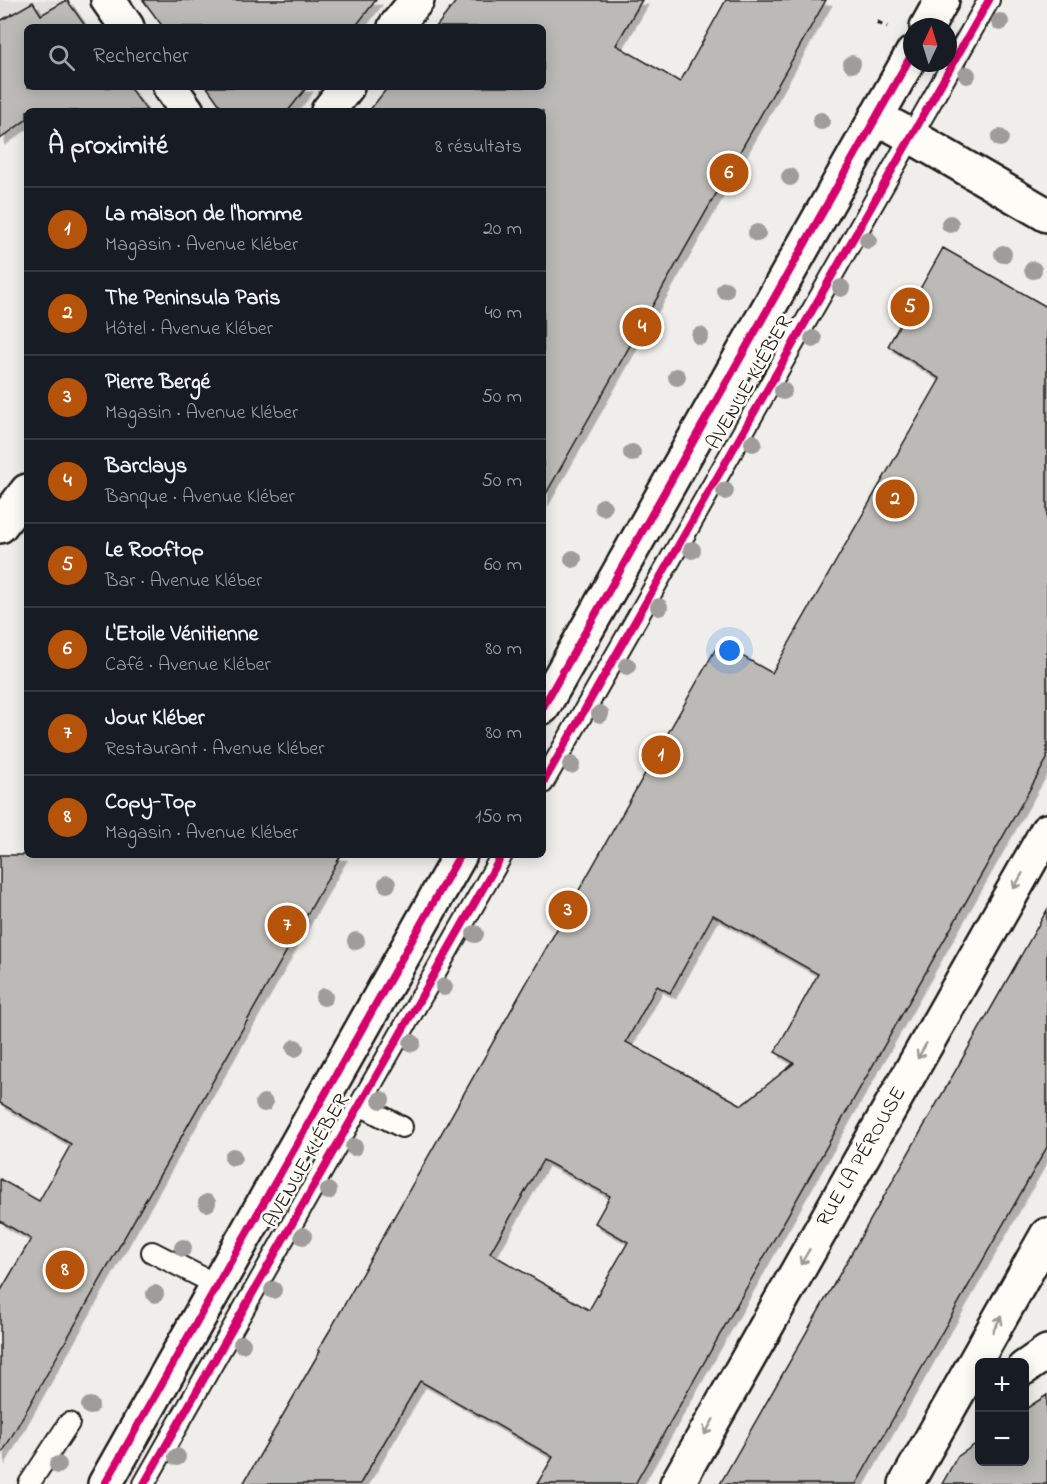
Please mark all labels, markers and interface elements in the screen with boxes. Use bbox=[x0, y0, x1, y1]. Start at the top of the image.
north arrow bbox=[903, 18, 957, 72]
search box bbox=[24, 24, 546, 90]
icon: search bbox=[45, 41, 78, 74]
text: Rechercher bbox=[93, 41, 189, 73]
text: À proximité bbox=[48, 128, 168, 166]
text: 8 résultats bbox=[435, 133, 522, 162]
pin: 6 bbox=[710, 150, 748, 195]
text: La maison de l'homme bbox=[105, 199, 302, 231]
text: 1 bbox=[64, 215, 71, 244]
text: 20 m bbox=[483, 215, 522, 244]
text: Magasin · Avenue Kléber bbox=[105, 231, 298, 260]
text: The Peninsula Paris bbox=[105, 283, 280, 315]
pin: 5 bbox=[890, 284, 930, 330]
text: 2 bbox=[63, 299, 72, 328]
text: 40 m bbox=[485, 299, 522, 328]
pin: 4 bbox=[622, 304, 662, 350]
street label: AVENUE KLÉBER bbox=[699, 310, 801, 455]
text: Hôtel · Avenue Kléber bbox=[105, 315, 273, 344]
text: Pierre Bergé bbox=[105, 367, 210, 399]
text: 3 bbox=[63, 383, 72, 412]
text: 50 m bbox=[481, 383, 522, 412]
text: Magasin · Avenue Kléber bbox=[105, 399, 298, 428]
text: Barclays bbox=[105, 451, 187, 483]
text: 4 bbox=[63, 467, 72, 496]
text: 50 m bbox=[481, 467, 522, 496]
pin: 2 bbox=[876, 476, 914, 522]
text: Banque · Avenue Kléber bbox=[105, 483, 295, 512]
text: Le Rooftop bbox=[105, 535, 204, 567]
text: 5 bbox=[62, 551, 73, 580]
text: 60 m bbox=[484, 551, 522, 580]
text: Bar · Avenue Kléber bbox=[105, 567, 262, 596]
text: L'Etoile Vénitienne bbox=[105, 619, 258, 651]
text: 6 bbox=[63, 635, 72, 664]
text: 80 m bbox=[485, 635, 522, 664]
your location bbox=[715, 636, 744, 665]
text: Café · Avenue Kléber bbox=[105, 651, 271, 680]
text: Jour Kléber bbox=[105, 703, 205, 735]
text: 7 bbox=[63, 719, 72, 748]
text: 80 m bbox=[485, 719, 522, 748]
pin: 1 bbox=[642, 732, 680, 777]
text: Restaurant · Avenue Kléber bbox=[105, 735, 324, 764]
text: Copy-Top bbox=[105, 787, 196, 819]
text: 8 bbox=[64, 803, 71, 832]
text: 150 m bbox=[475, 803, 522, 832]
text: Magasin · Avenue Kléber bbox=[105, 819, 298, 848]
one-way arrow bbox=[1012, 872, 1023, 890]
pin: 3 bbox=[548, 888, 588, 932]
pin: 7 bbox=[268, 902, 306, 948]
one-way arrow bbox=[916, 1042, 928, 1059]
street label: RUE LA PÉROUSE bbox=[810, 1081, 914, 1233]
street label: AVENUE KLÉBER bbox=[256, 1088, 358, 1233]
pin: 8 bbox=[46, 1248, 84, 1292]
one-way arrow bbox=[799, 1248, 811, 1265]
one-way arrow bbox=[992, 1315, 1004, 1332]
map controls bbox=[975, 1358, 1029, 1466]
button: + bbox=[975, 1358, 1029, 1412]
button: − bbox=[975, 1412, 1029, 1466]
one-way arrow bbox=[703, 1418, 715, 1435]

